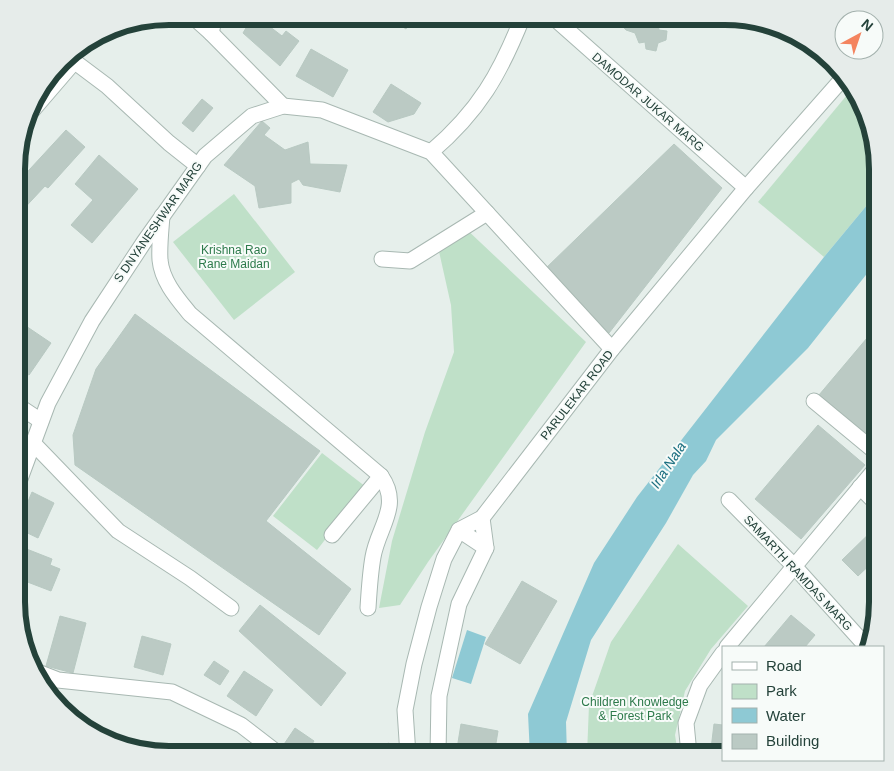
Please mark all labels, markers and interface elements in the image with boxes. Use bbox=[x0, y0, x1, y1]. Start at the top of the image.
north arrow bbox=[834, 10, 884, 60]
text: N bbox=[858, 16, 876, 34]
street label: DAMODAR JUKAR MARG bbox=[589, 50, 707, 154]
street label: S DNYANESHWAR MARG bbox=[111, 159, 205, 285]
park label: Krishna Rao Rane Maidan bbox=[198, 243, 270, 271]
street label: PARULEKAR ROAD bbox=[538, 347, 617, 443]
water label: Irla Nala bbox=[647, 439, 689, 491]
street label: SAMARTH RAMDAS MARG bbox=[741, 512, 855, 634]
legend bbox=[722, 646, 884, 761]
text: Road bbox=[766, 657, 802, 674]
text: Park bbox=[766, 682, 797, 699]
park label: Children Knowledge & Forest Park bbox=[581, 695, 689, 723]
text: Water bbox=[766, 707, 805, 724]
text: Building bbox=[766, 732, 819, 749]

